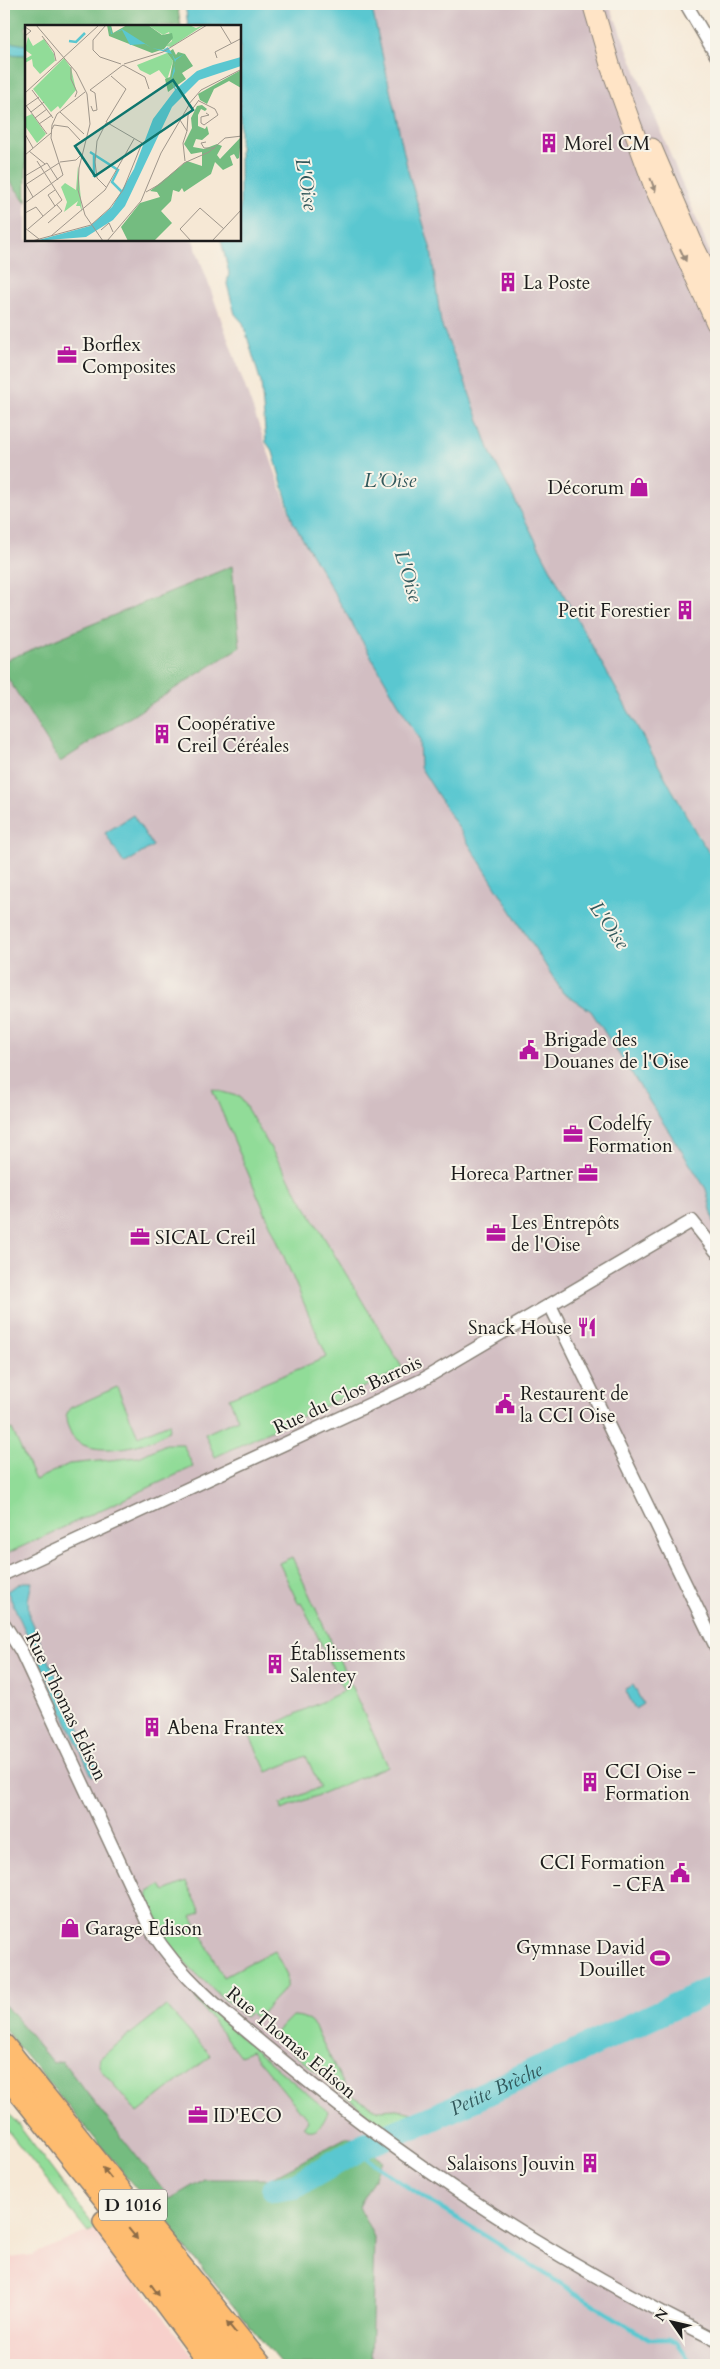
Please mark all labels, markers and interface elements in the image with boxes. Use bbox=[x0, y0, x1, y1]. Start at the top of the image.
inset map bbox=[25, 25, 241, 241]
place label: Morel CM bbox=[564, 131, 650, 157]
building icon: Morel CM bbox=[538, 132, 560, 154]
water label: L'Oise bbox=[289, 156, 324, 213]
one-way arrow bbox=[649, 178, 657, 193]
one-way arrow bbox=[680, 248, 688, 262]
place label: La Poste bbox=[523, 270, 590, 296]
building icon: La Poste bbox=[497, 271, 519, 293]
place label: Borflex Composites bbox=[82, 332, 176, 380]
office icon: Borflex Composites bbox=[56, 344, 78, 366]
water label: L’Oise bbox=[364, 467, 416, 494]
place label: Décorum bbox=[548, 475, 625, 501]
shop icon: Décorum bbox=[628, 476, 650, 498]
water label: L'Oise bbox=[388, 547, 429, 606]
place label: Petit Forestier bbox=[558, 598, 670, 624]
building icon: Petit Forestier bbox=[674, 599, 696, 621]
place label: Coopérative Creil Céréales bbox=[177, 711, 289, 759]
building icon: Coopérative Creil Céréales bbox=[151, 723, 173, 745]
water label: L'Oise bbox=[583, 896, 636, 955]
place label: Brigade des Douanes de l'Oise bbox=[544, 1027, 689, 1075]
public building icon: Brigade des Douanes de l'Oise bbox=[518, 1039, 540, 1061]
place label: Codelfy Formation bbox=[588, 1111, 673, 1159]
office icon: Codelfy Formation bbox=[562, 1123, 584, 1145]
place label: Horeca Partner bbox=[451, 1161, 573, 1187]
office icon: Horeca Partner bbox=[577, 1162, 599, 1184]
place label: Les Entrepôts de l'Oise bbox=[511, 1210, 619, 1258]
office icon: Les Entrepôts de l'Oise bbox=[485, 1222, 507, 1244]
place label: SICAL Creil bbox=[155, 1225, 256, 1251]
office icon: SICAL Creil bbox=[129, 1226, 151, 1248]
place label: Snack House bbox=[468, 1315, 572, 1341]
restaurant icon: Snack House bbox=[576, 1316, 598, 1338]
street label: Rue du Clos Barrois bbox=[269, 1349, 426, 1441]
place label: Restaurent de la CCI Oise bbox=[520, 1381, 629, 1429]
public building icon: Restaurent de la CCI Oise bbox=[494, 1393, 516, 1415]
street label: Rue Thomas Edison bbox=[19, 1628, 113, 1785]
place label: Établissements Salentey bbox=[290, 1641, 406, 1689]
building icon: Établissements Salentey bbox=[264, 1653, 286, 1675]
place label: Abena Frantex bbox=[167, 1715, 285, 1741]
building icon: Abena Frantex bbox=[141, 1716, 163, 1738]
place label: CCI Oise - Formation bbox=[605, 1759, 696, 1807]
building icon: CCI Oise - Formation bbox=[579, 1771, 601, 1793]
place label: CCI Formation - CFA bbox=[540, 1850, 665, 1898]
public building icon: CCI Formation - CFA bbox=[669, 1862, 691, 1884]
place label: Garage Edison bbox=[85, 1916, 203, 1942]
shop icon: Garage Edison bbox=[59, 1917, 81, 1939]
place label: Gymnase David Douillet bbox=[516, 1935, 645, 1983]
sports icon: Gymnase David Douillet bbox=[649, 1947, 671, 1969]
street label: Rue Thomas Edison bbox=[221, 1981, 362, 2105]
water label: Petite Brèche bbox=[446, 2056, 547, 2122]
place label: ID'ECO bbox=[213, 2103, 282, 2129]
office icon: ID'ECO bbox=[187, 2104, 209, 2126]
place label: Salaisons Jouvin bbox=[447, 2151, 575, 2177]
building icon: Salaisons Jouvin bbox=[579, 2152, 601, 2174]
one-way arrow bbox=[102, 2167, 113, 2180]
road number: D 1016 bbox=[99, 2190, 167, 2220]
one-way arrow bbox=[127, 2228, 138, 2241]
one-way arrow bbox=[150, 2283, 160, 2297]
north arrow bbox=[648, 2296, 698, 2346]
text: N bbox=[650, 2305, 673, 2325]
one-way arrow bbox=[225, 2321, 236, 2334]

